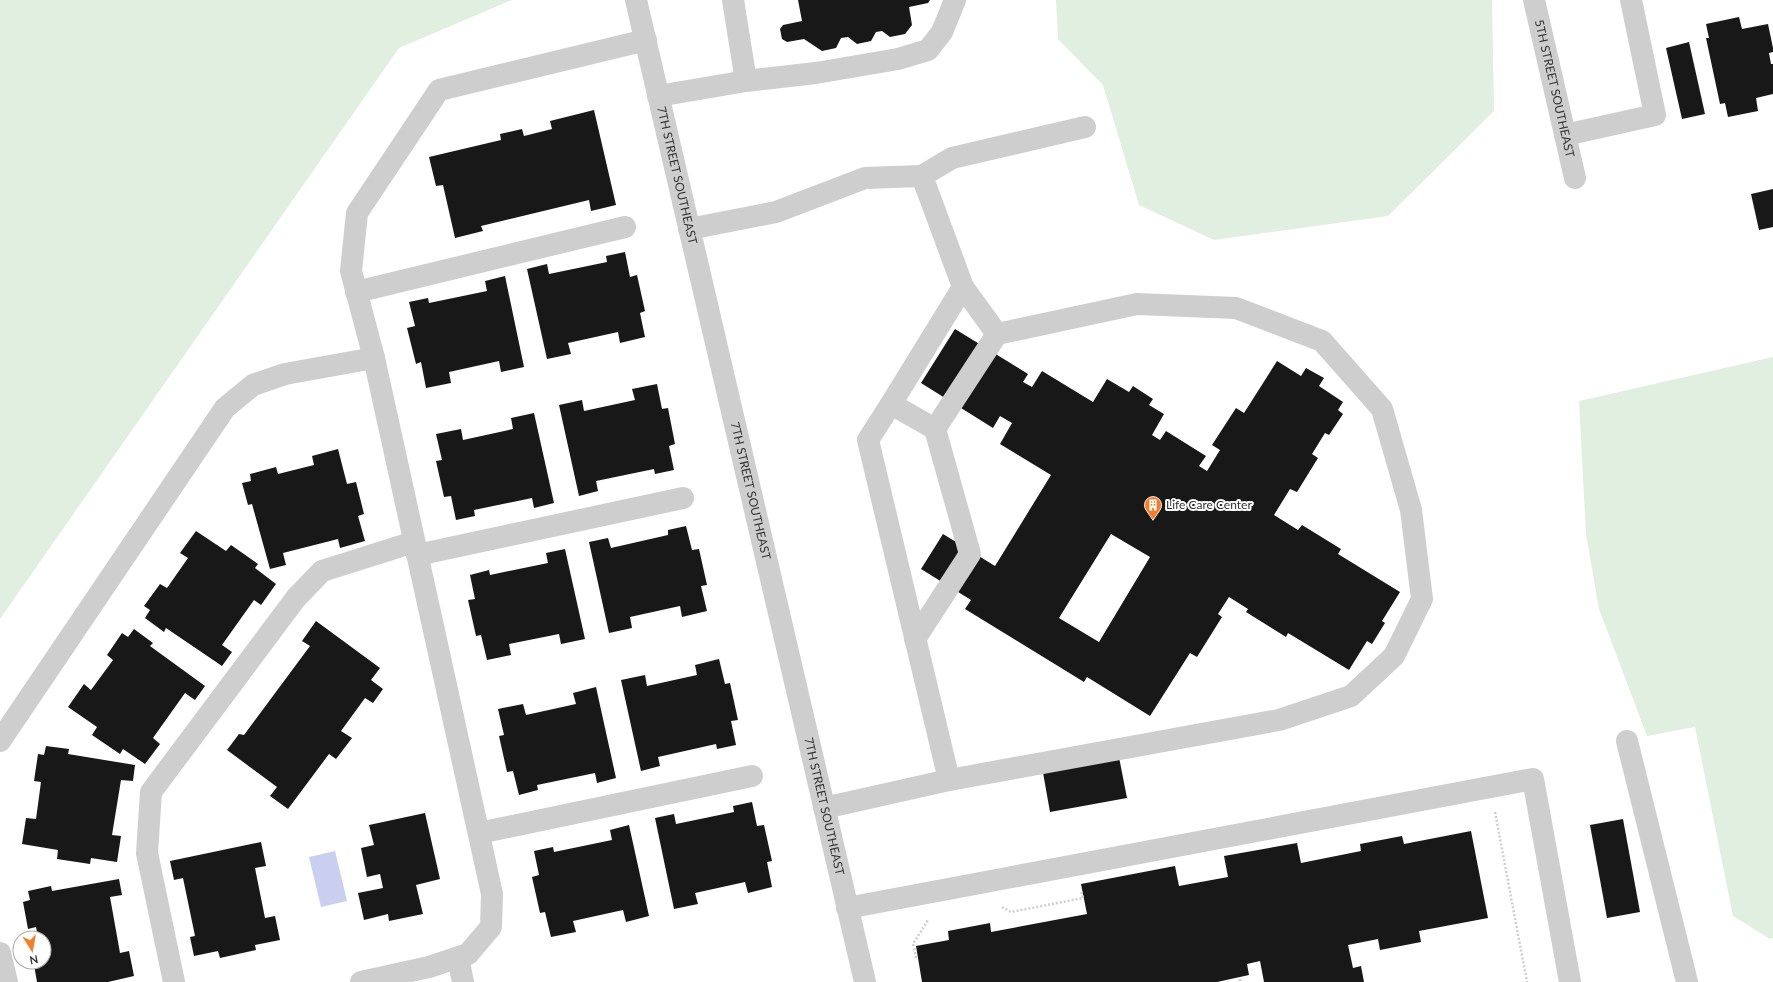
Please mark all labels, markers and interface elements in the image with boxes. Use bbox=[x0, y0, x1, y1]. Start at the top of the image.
street label: 5TH STREET SOUTHEAST bbox=[1532, 18, 1578, 159]
street label: 7TH STREET SOUTHEAST bbox=[654, 105, 701, 246]
street label: 7TH STREET SOUTHEAST bbox=[728, 420, 774, 561]
building icon: Life Care Center bbox=[1143, 495, 1163, 520]
place label: Life Care Center bbox=[1166, 497, 1252, 512]
street label: 7TH STREET SOUTHEAST bbox=[801, 736, 848, 877]
north arrow bbox=[12, 930, 52, 970]
text: N bbox=[29, 953, 39, 967]

